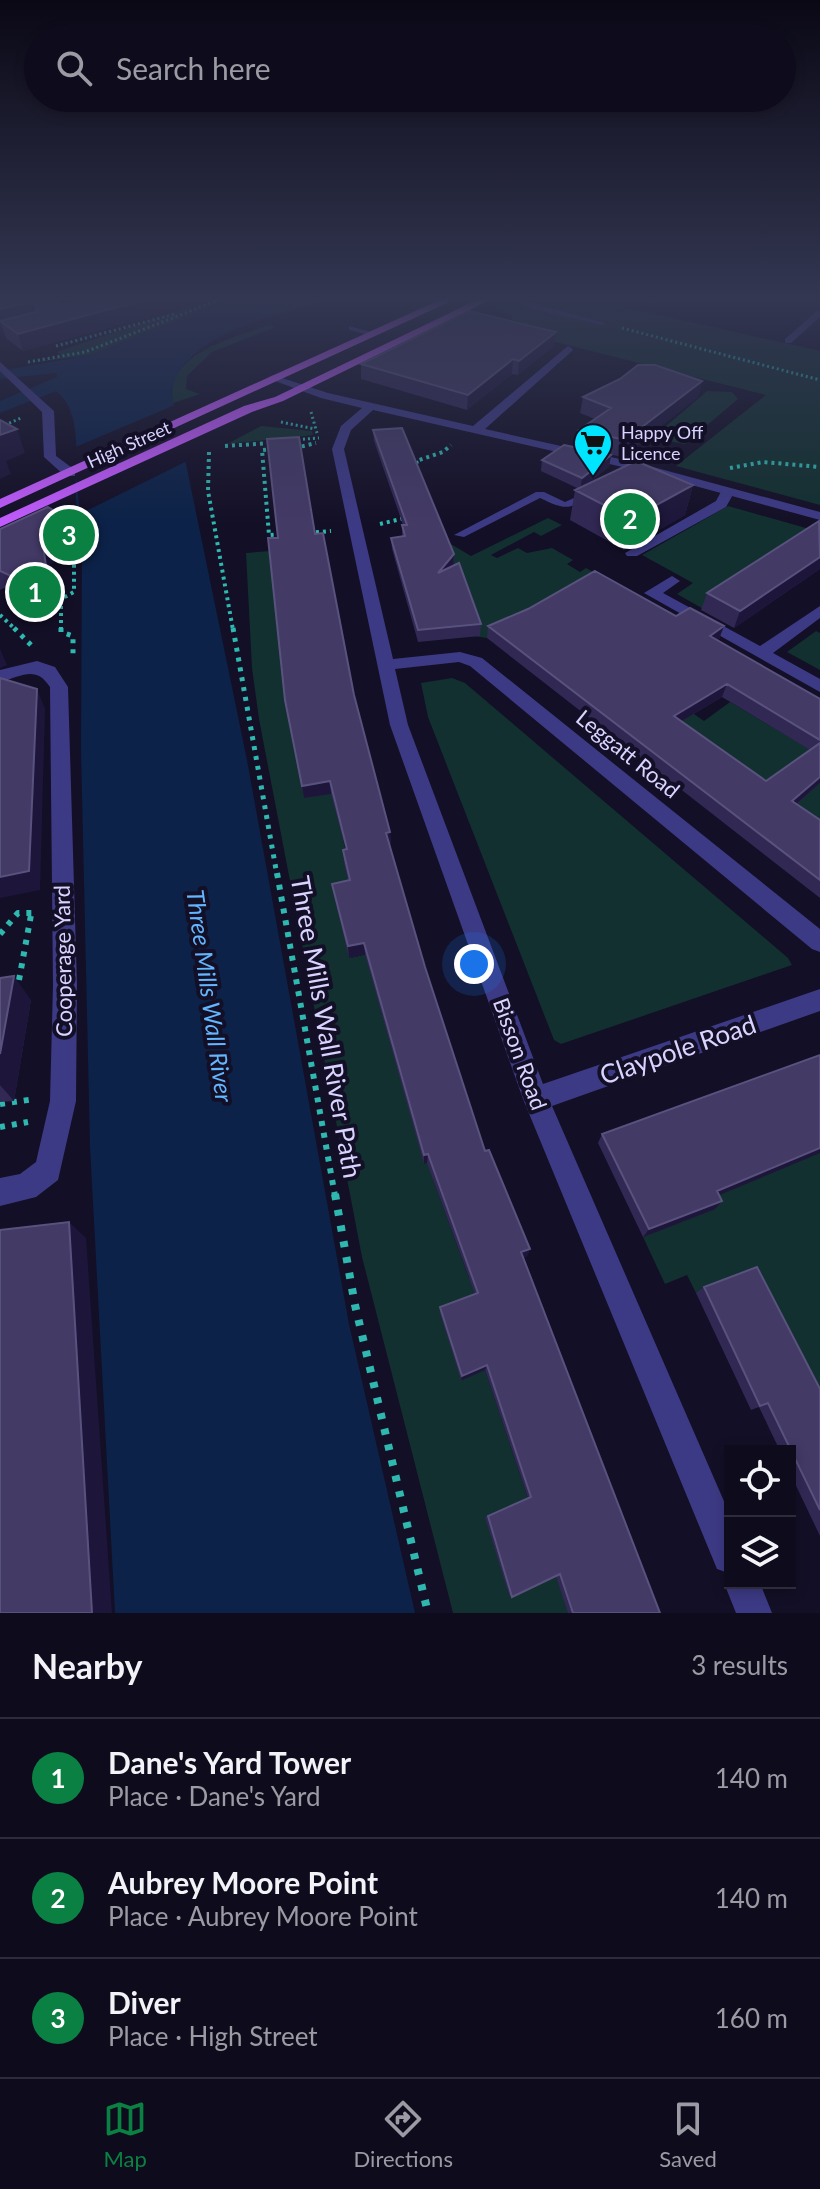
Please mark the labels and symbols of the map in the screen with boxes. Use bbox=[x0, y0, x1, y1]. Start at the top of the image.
street label: High Street bbox=[83, 416, 174, 472]
place label: Happy Off Licence bbox=[621, 421, 703, 464]
supermarket icon: Happy Off Licence bbox=[572, 422, 614, 477]
pin: 2 bbox=[604, 489, 656, 549]
pin: 3 bbox=[43, 505, 95, 565]
pin: 1 bbox=[9, 562, 61, 622]
street label: Leggatt Road bbox=[571, 704, 685, 803]
street label: Three Mills Wall River Path bbox=[285, 873, 369, 1181]
street label: Cooperage Yard bbox=[48, 885, 77, 1037]
water label: Three Mills Wall River bbox=[181, 888, 240, 1105]
your location bbox=[454, 944, 494, 984]
street label: Bisson Road bbox=[488, 994, 553, 1114]
street label: Claypole Road bbox=[595, 1007, 760, 1091]

